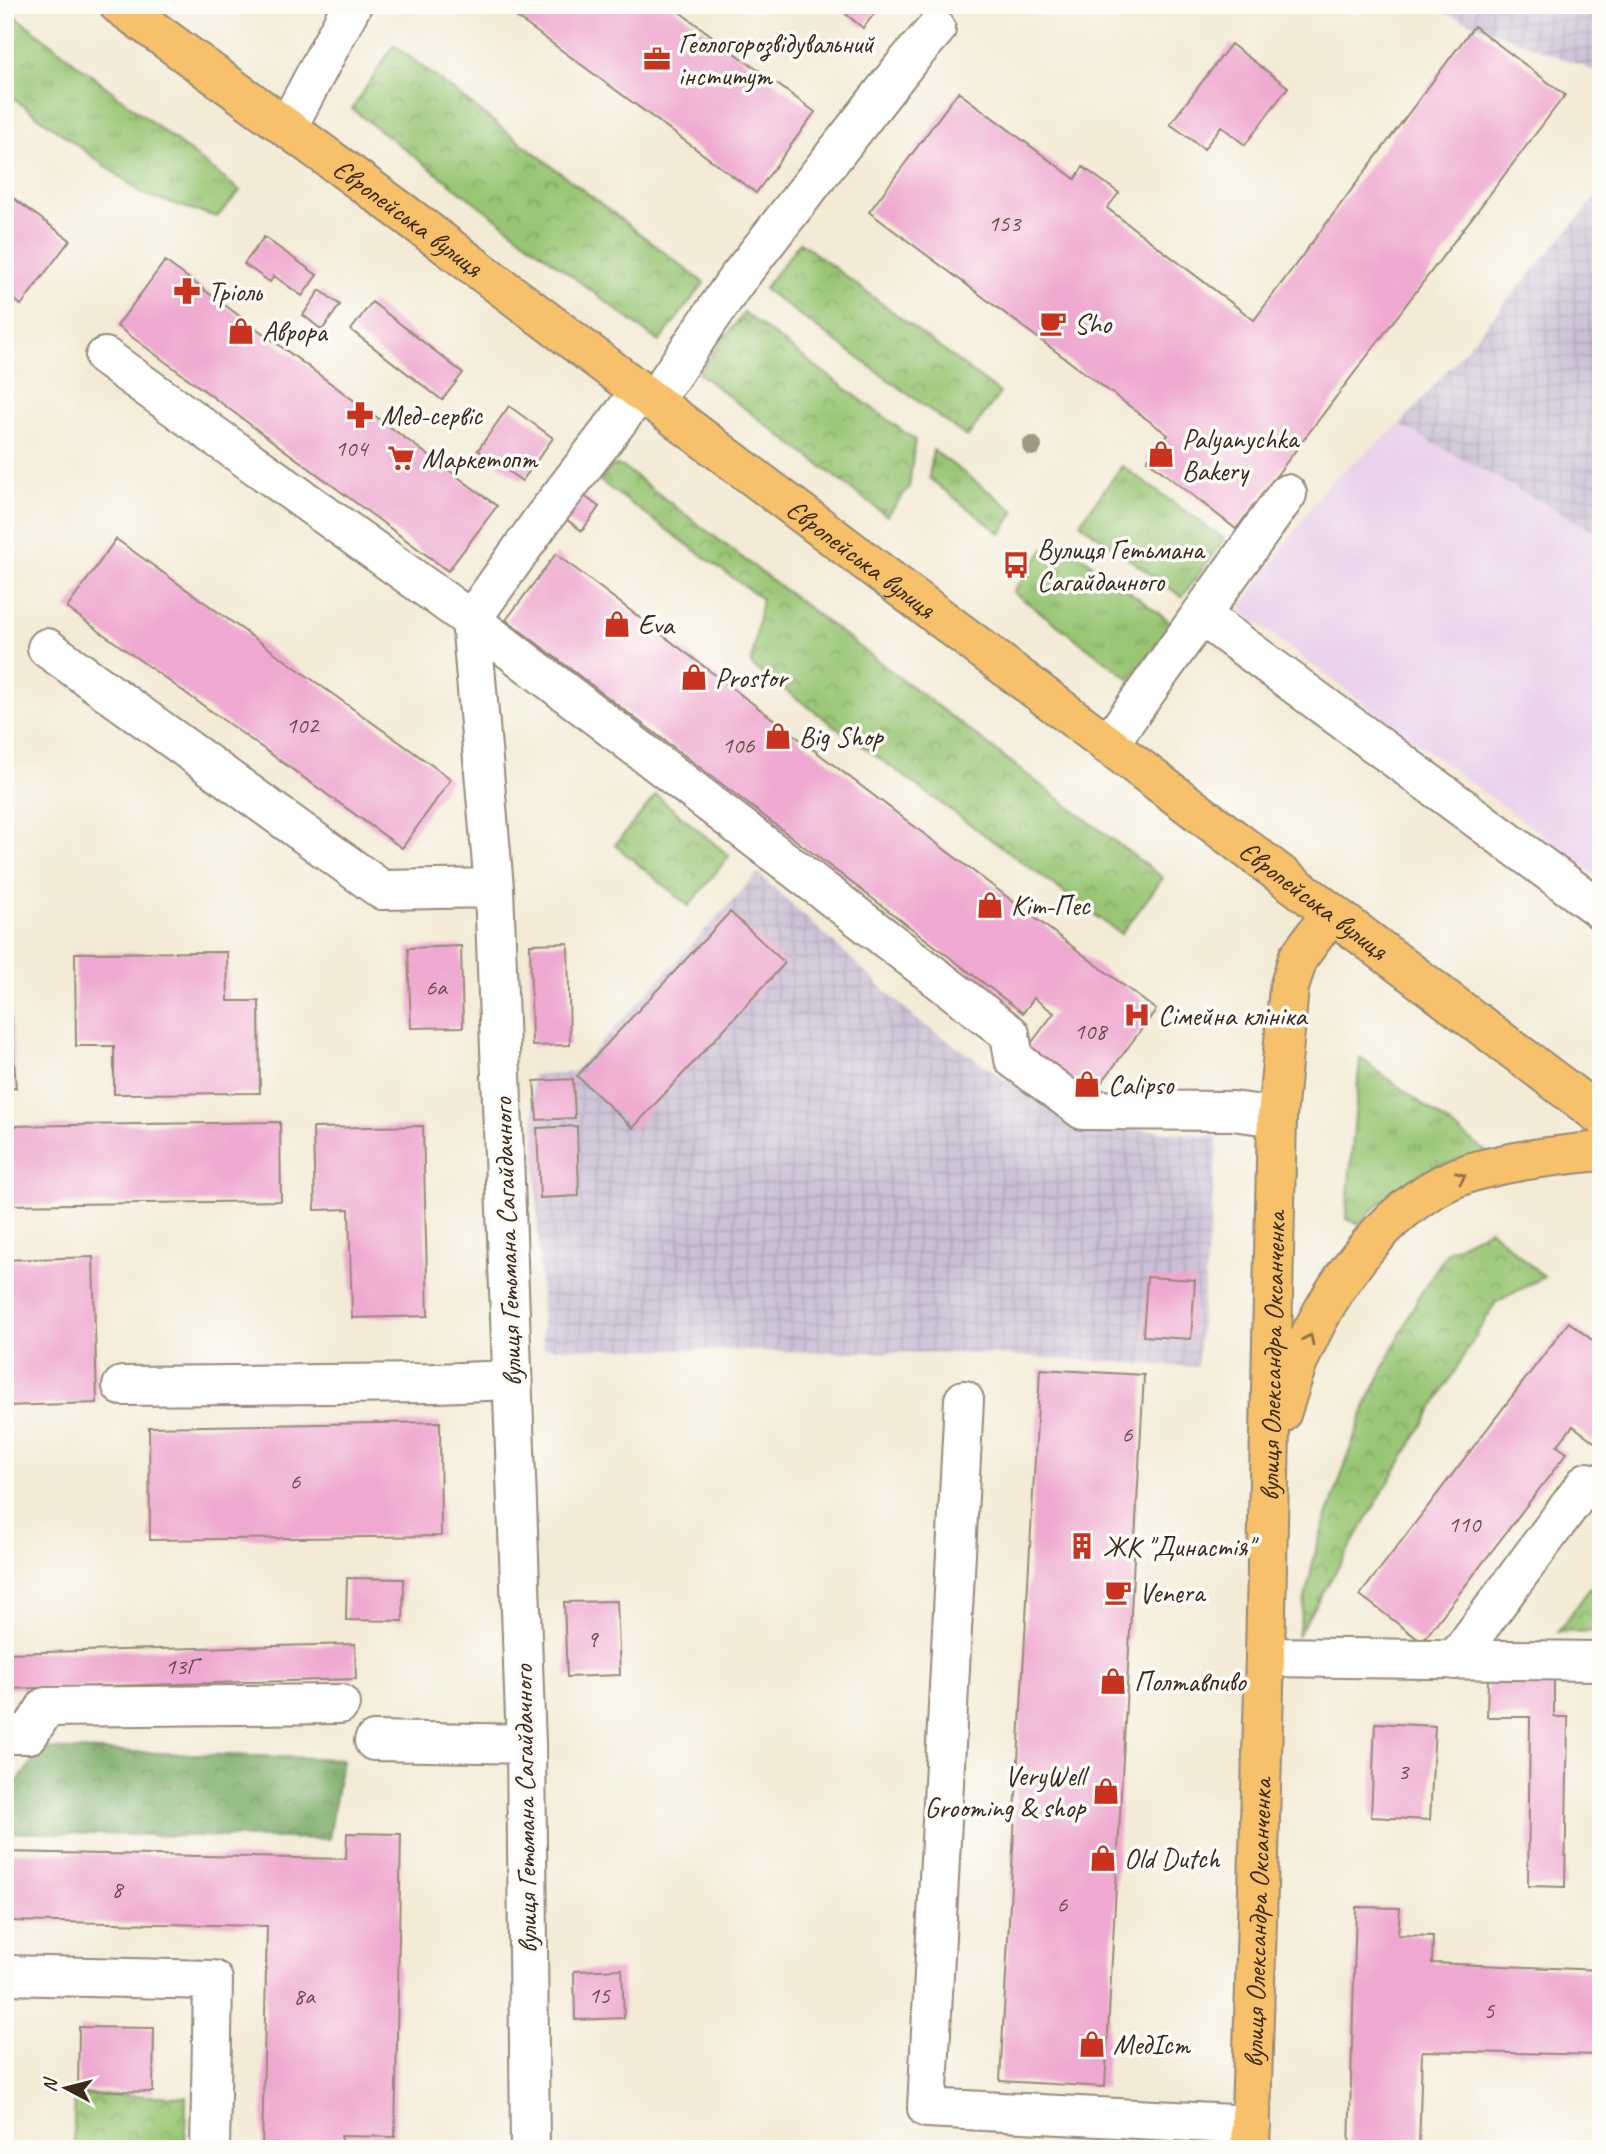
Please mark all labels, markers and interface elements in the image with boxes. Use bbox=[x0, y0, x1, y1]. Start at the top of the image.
place label: Геологорозвідувальний інститут bbox=[678, 26, 875, 93]
office icon: Геологорозвідувальний інститут bbox=[642, 44, 672, 74]
street label: Європейська вулиця bbox=[327, 150, 491, 285]
house number: 153 bbox=[988, 208, 1022, 238]
place label: Тріоль bbox=[208, 274, 264, 309]
pharmacy icon: Тріоль bbox=[172, 276, 202, 306]
place label: Sho bbox=[1074, 306, 1113, 341]
cafe icon: Sho bbox=[1038, 308, 1068, 338]
place label: Аврора bbox=[262, 314, 329, 349]
shop icon: Аврора bbox=[226, 316, 256, 346]
place label: Мед-сервіс bbox=[381, 398, 484, 433]
pharmacy icon: Мед-сервіс bbox=[345, 400, 375, 430]
place label: Palyanychka Bakery bbox=[1182, 421, 1301, 488]
house number: 104 bbox=[335, 433, 369, 463]
shop icon: Palyanychka Bakery bbox=[1146, 439, 1176, 469]
place label: Маркетопт bbox=[422, 441, 539, 476]
supermarket icon: Маркетопт bbox=[386, 443, 416, 473]
street label: Європейська вулиця bbox=[780, 491, 943, 626]
place label: Вулиця Гетьмана Сагайдачного bbox=[1037, 532, 1206, 599]
bus stop icon: Вулиця Гетьмана Сагайдачного bbox=[1001, 550, 1031, 580]
place label: Eva bbox=[638, 607, 676, 642]
shop icon: Eva bbox=[602, 609, 632, 639]
place label: Prostor bbox=[715, 660, 790, 695]
shop icon: Prostor bbox=[679, 662, 709, 692]
house number: 102 bbox=[286, 710, 320, 740]
place label: Big Shop bbox=[799, 719, 885, 754]
shop icon: Big Shop bbox=[763, 721, 793, 751]
house number: 106 bbox=[722, 730, 755, 760]
street label: Європейська вулиця bbox=[1233, 832, 1396, 968]
place label: Кіт-Пес bbox=[1011, 888, 1092, 923]
shop icon: Кіт-Пес bbox=[975, 890, 1005, 920]
house number: 6а bbox=[425, 972, 448, 1002]
place label: Сімейна клініка bbox=[1158, 998, 1308, 1033]
hospital icon: Сімейна клініка bbox=[1122, 1000, 1152, 1030]
house number: 108 bbox=[1074, 1016, 1108, 1046]
place label: Calipso bbox=[1108, 1067, 1176, 1102]
shop icon: Calipso bbox=[1072, 1069, 1102, 1099]
street label: вулиця Гетьмана Сагайдачного bbox=[484, 1095, 530, 1387]
one-way arrow bbox=[1454, 1171, 1466, 1185]
street label: вулиця Олександра Оксанченка bbox=[1251, 1209, 1292, 1501]
one-way arrow bbox=[1300, 1334, 1314, 1346]
house number: 6 bbox=[1122, 1419, 1134, 1449]
house number: 6 bbox=[290, 1466, 302, 1496]
house number: 110 bbox=[1448, 1509, 1482, 1539]
place label: ЖК "Династія" bbox=[1103, 1529, 1259, 1564]
building icon: ЖК "Династія" bbox=[1067, 1531, 1097, 1561]
place label: Venera bbox=[1139, 1575, 1207, 1610]
cafe icon: Venera bbox=[1103, 1577, 1133, 1607]
house number: 9 bbox=[587, 1624, 600, 1654]
house number: 13Г bbox=[165, 1651, 202, 1681]
street label: вулиця Гетьмана Сагайдачного bbox=[505, 1662, 545, 1954]
place label: Полтавпиво bbox=[1134, 1664, 1248, 1699]
shop icon: Полтавпиво bbox=[1098, 1666, 1128, 1696]
house number: 3 bbox=[1398, 1756, 1411, 1786]
place label: VeryWell Grooming & shop bbox=[925, 1758, 1090, 1825]
street label: вулиця Олександра Оксанченка bbox=[1235, 1775, 1279, 2068]
shop icon: VeryWell Grooming & shop bbox=[1091, 1776, 1121, 1806]
place label: Old Dutch bbox=[1124, 1841, 1221, 1876]
shop icon: Old Dutch bbox=[1088, 1843, 1118, 1873]
house number: 8 bbox=[112, 1874, 125, 1904]
house number: 6 bbox=[1057, 1889, 1069, 1919]
house number: 15 bbox=[588, 1980, 611, 2010]
house number: 8а bbox=[293, 1981, 316, 2011]
house number: 5 bbox=[1484, 1995, 1496, 2025]
place label: МедІст bbox=[1113, 2027, 1191, 2062]
shop icon: МедІст bbox=[1077, 2029, 1107, 2059]
north arrow bbox=[32, 2052, 102, 2122]
text: N bbox=[37, 2076, 63, 2093]

